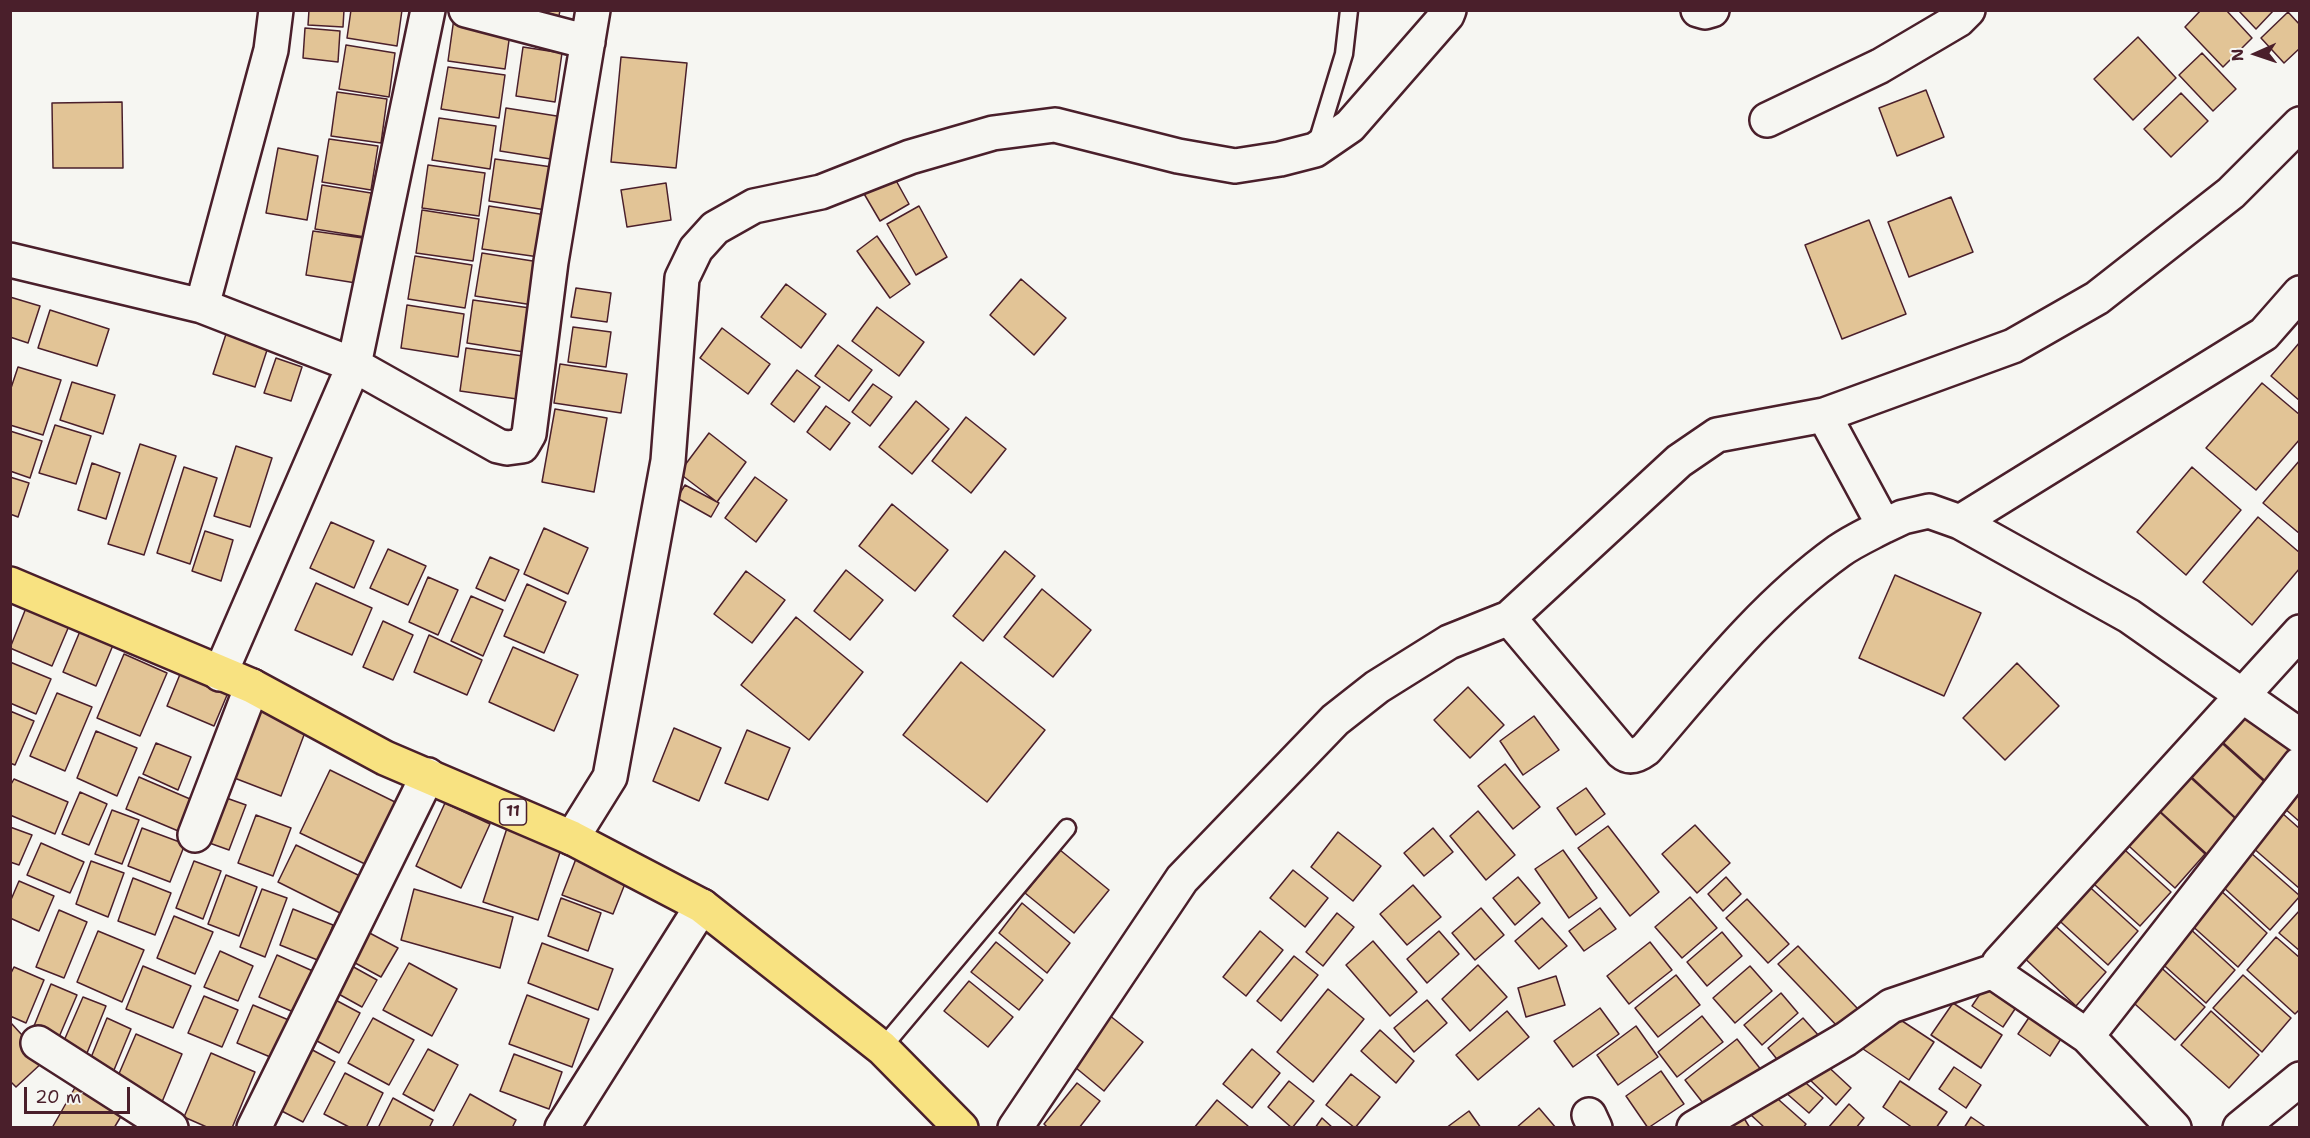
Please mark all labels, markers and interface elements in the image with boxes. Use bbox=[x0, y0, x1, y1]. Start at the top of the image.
north arrow bbox=[2226, 24, 2286, 84]
text: N bbox=[2227, 48, 2248, 62]
road number: 11 bbox=[500, 799, 526, 825]
scale bar bbox=[27, 1075, 134, 1113]
text: 20 m bbox=[35, 1085, 81, 1109]

